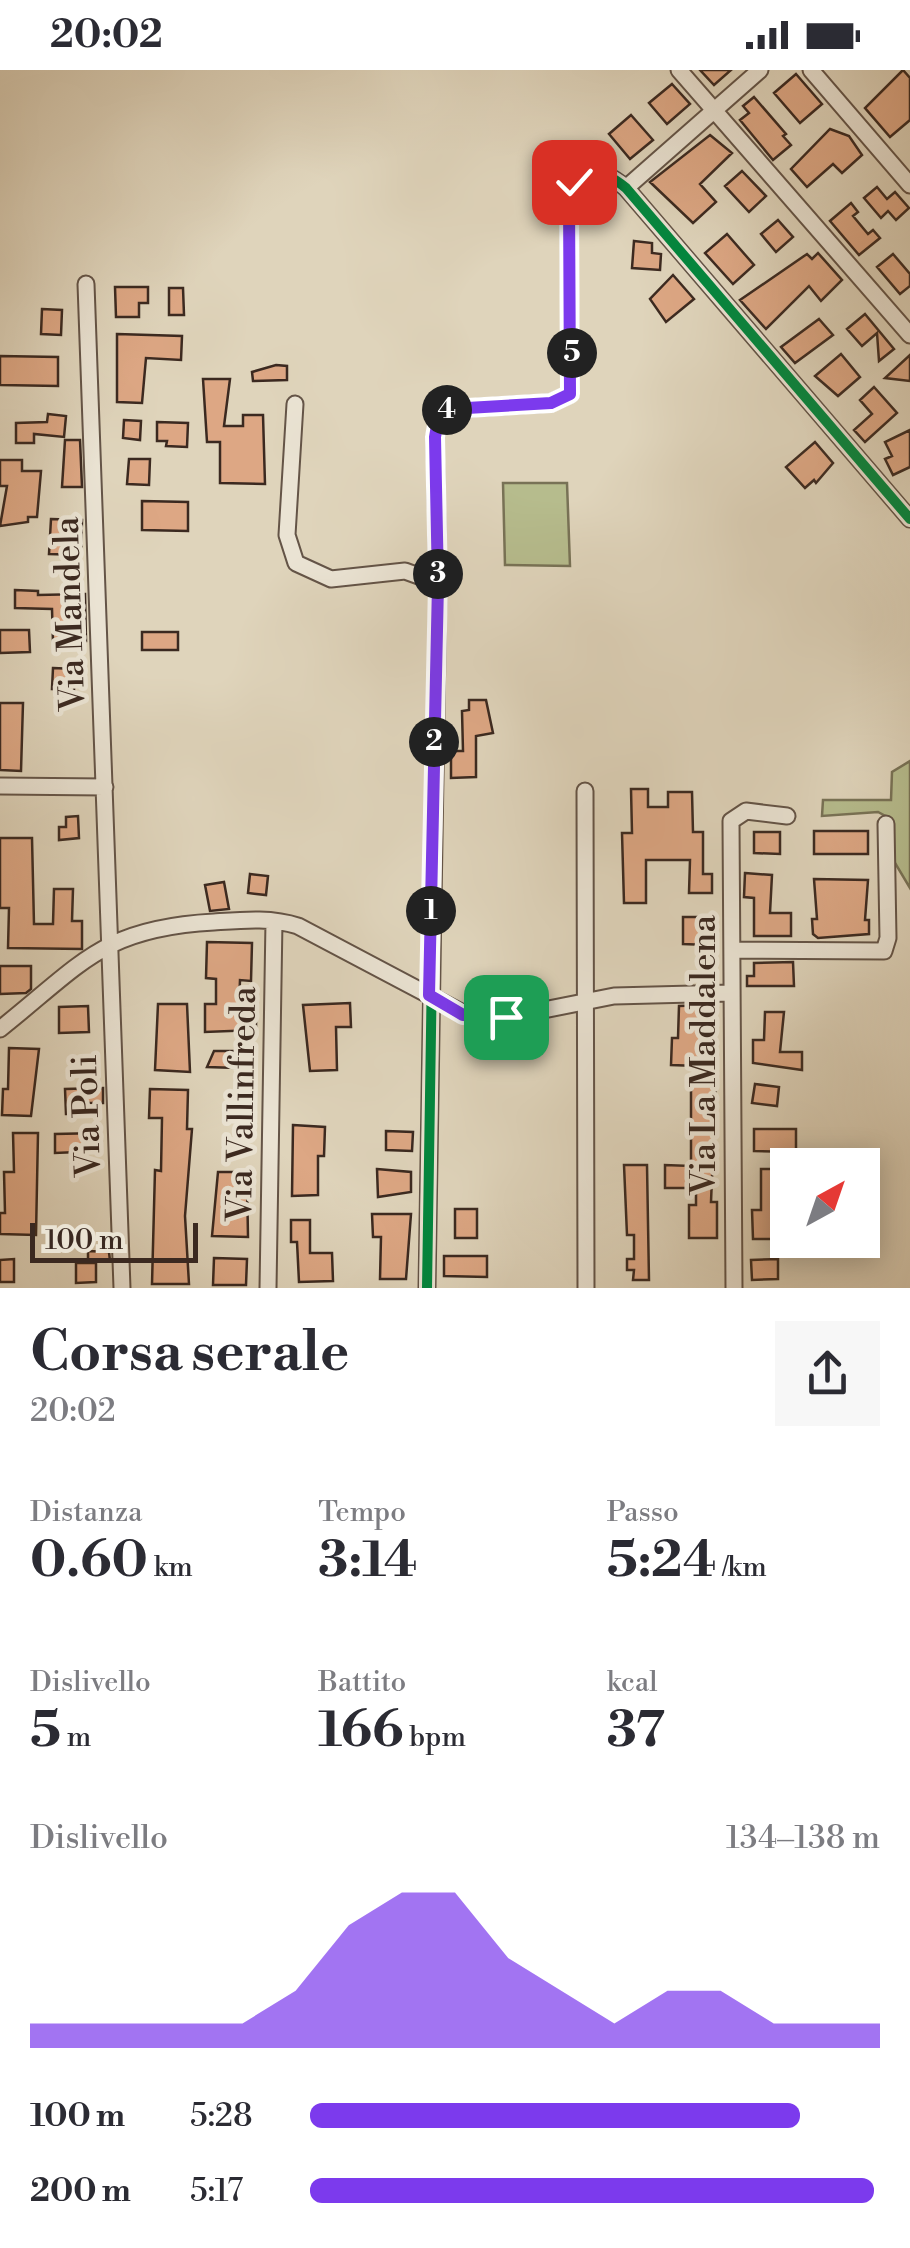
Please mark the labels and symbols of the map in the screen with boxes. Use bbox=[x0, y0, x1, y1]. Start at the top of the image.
pin bbox=[532, 140, 617, 225]
pin: 5 bbox=[547, 328, 597, 378]
pin: 4 bbox=[422, 385, 472, 435]
street label: Via Mandela bbox=[46, 516, 95, 713]
pin: 3 bbox=[413, 549, 463, 599]
pin: 2 bbox=[409, 717, 459, 767]
pin: 1 bbox=[406, 886, 456, 936]
street label: Via La Maddalena bbox=[683, 915, 726, 1196]
pin bbox=[464, 975, 549, 1060]
street label: Via Vallinfreda bbox=[219, 986, 266, 1223]
street label: Via Poli bbox=[64, 1054, 111, 1179]
north arrow bbox=[770, 1148, 880, 1258]
scale bar bbox=[30, 1218, 198, 1262]

